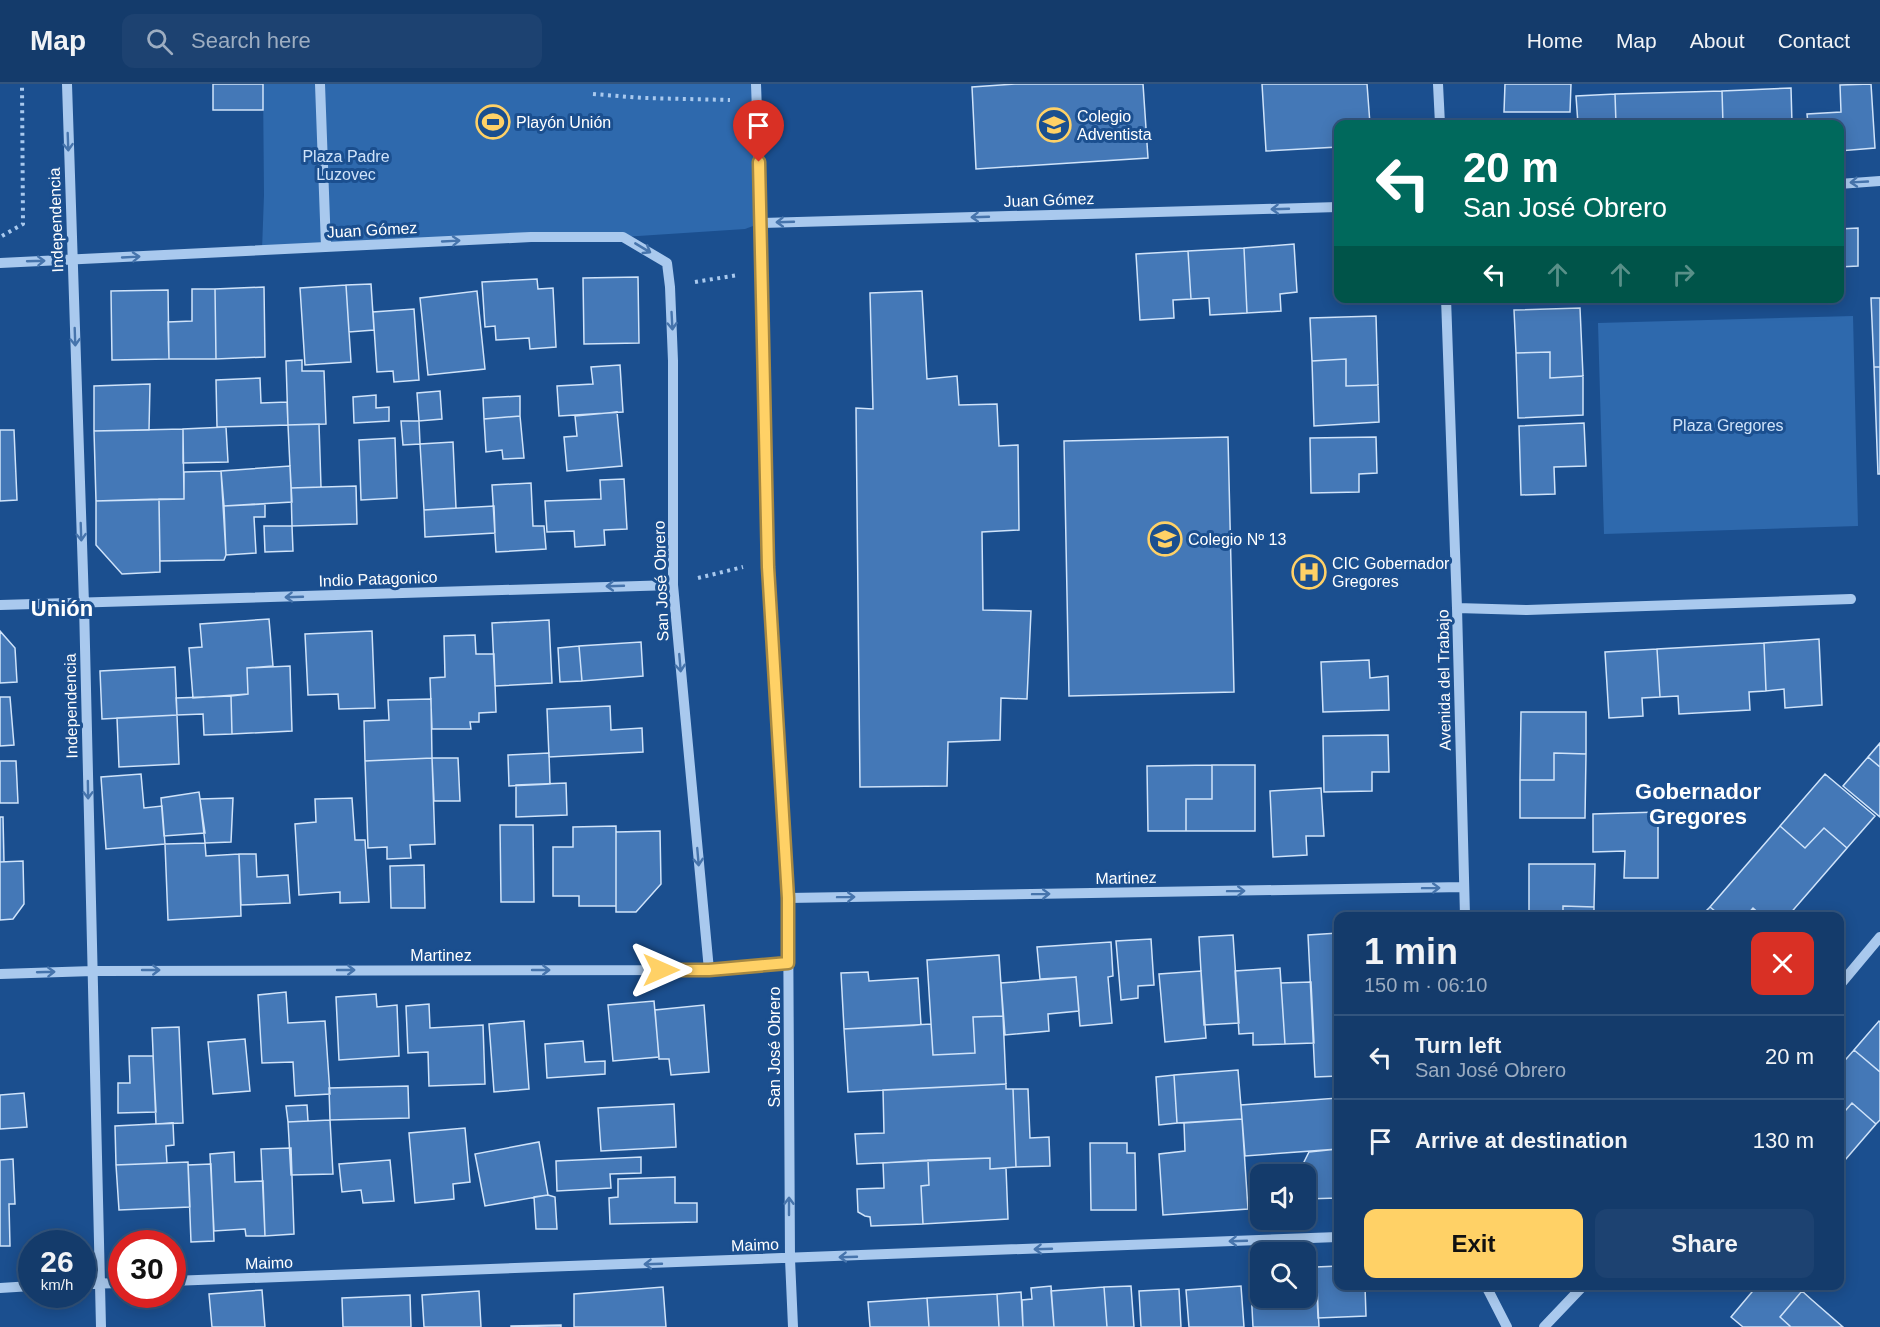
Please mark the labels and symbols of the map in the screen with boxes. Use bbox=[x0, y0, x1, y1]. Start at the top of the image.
pin bbox=[733, 100, 784, 162]
sports icon: Playón Unión bbox=[475, 104, 511, 140]
school or university icon: Colegio Adventista bbox=[1036, 107, 1072, 143]
place label: Colegio Adventista bbox=[1077, 108, 1152, 143]
place label: Playón Unión bbox=[516, 114, 611, 131]
one-way arrow bbox=[63, 132, 74, 152]
park label: Plaza Padre Luzovec bbox=[302, 148, 390, 183]
street label: Independencia bbox=[46, 167, 66, 273]
one-way arrow bbox=[1850, 177, 1870, 188]
street label: Juan Gómez bbox=[1003, 190, 1095, 210]
one-way arrow bbox=[1270, 203, 1290, 214]
one-way arrow bbox=[970, 211, 990, 223]
one-way arrow bbox=[775, 217, 795, 228]
street label: Juan Gómez bbox=[326, 219, 418, 241]
one-way arrow bbox=[441, 235, 461, 246]
one-way arrow bbox=[634, 243, 651, 255]
one-way arrow bbox=[120, 251, 140, 262]
one-way arrow bbox=[26, 256, 46, 267]
one-way arrow bbox=[666, 310, 677, 330]
one-way arrow bbox=[69, 327, 80, 347]
park label: Plaza Gregores bbox=[1672, 417, 1784, 434]
street label: San José Obrero bbox=[650, 520, 672, 642]
school or university icon: Colegio Nº 13 bbox=[1147, 521, 1183, 557]
one-way arrow bbox=[75, 522, 87, 542]
place label: Colegio Nº 13 bbox=[1188, 531, 1286, 548]
hospital icon: CIC Gobernador Gregores bbox=[1291, 554, 1327, 590]
place label: CIC Gobernador Gregores bbox=[1332, 555, 1450, 590]
street label: Indio Patagonico bbox=[318, 568, 438, 590]
one-way arrow bbox=[605, 581, 625, 592]
one-way arrow bbox=[284, 591, 304, 602]
district label: Unión bbox=[31, 596, 93, 621]
street label: Avenida del Trabajo bbox=[1434, 609, 1454, 751]
one-way arrow bbox=[675, 652, 686, 672]
street label: Independencia bbox=[62, 653, 80, 759]
district label: Gobernador Gregores bbox=[1635, 779, 1761, 829]
one-way arrow bbox=[83, 780, 94, 800]
one-way arrow bbox=[693, 846, 704, 866]
street label: Martinez bbox=[1095, 869, 1157, 887]
one-way arrow bbox=[1421, 882, 1441, 894]
one-way arrow bbox=[1226, 885, 1246, 897]
one-way arrow bbox=[1031, 888, 1051, 900]
one-way arrow bbox=[836, 891, 856, 903]
position arrow bbox=[629, 938, 693, 1002]
street label: Martinez bbox=[410, 947, 472, 964]
one-way arrow bbox=[141, 964, 161, 976]
one-way arrow bbox=[336, 964, 356, 976]
one-way arrow bbox=[531, 964, 551, 976]
one-way arrow bbox=[36, 967, 56, 978]
street label: San José Obrero bbox=[766, 986, 783, 1107]
one-way arrow bbox=[783, 1196, 795, 1216]
speed limit sign: 30 bbox=[108, 1230, 186, 1308]
street label: Maimo bbox=[731, 1236, 779, 1254]
one-way arrow bbox=[1228, 1236, 1248, 1247]
one-way arrow bbox=[1033, 1243, 1053, 1255]
one-way arrow bbox=[838, 1251, 858, 1262]
street label: Maimo bbox=[245, 1254, 293, 1272]
one-way arrow bbox=[644, 1258, 664, 1270]

